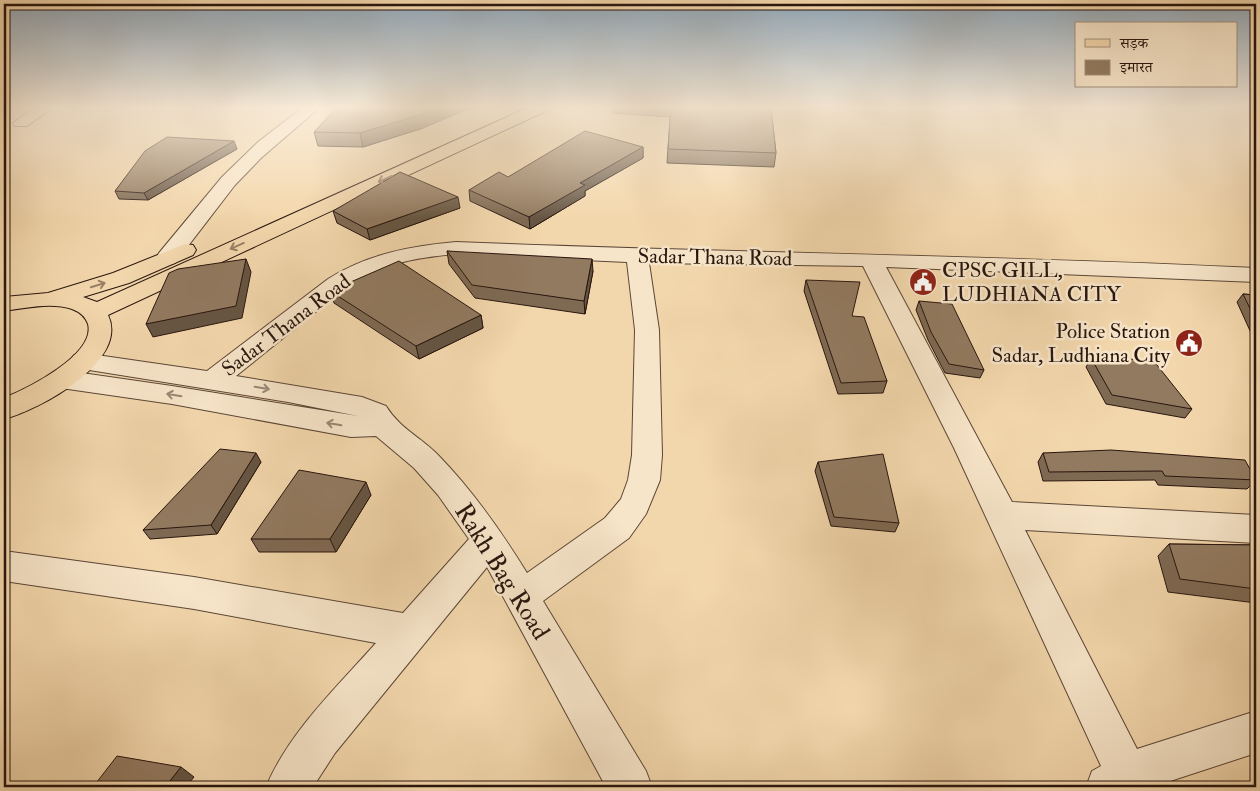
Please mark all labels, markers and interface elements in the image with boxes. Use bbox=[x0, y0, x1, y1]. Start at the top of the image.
legend bbox=[1075, 22, 1238, 88]
text: सड़क bbox=[1119, 34, 1149, 53]
text: इमारत bbox=[1119, 58, 1154, 77]
one-way arrow bbox=[378, 175, 393, 184]
one-way arrow bbox=[229, 241, 244, 251]
street label: Sadar Thana Road bbox=[637, 243, 793, 272]
place label: CPSC GILL, LUDHIANA CITY bbox=[942, 257, 1121, 308]
public building icon: CPSC GILL, LUDHIANA CITY bbox=[908, 267, 938, 297]
street label: Sadar Thana Road bbox=[216, 268, 357, 383]
one-way arrow bbox=[89, 279, 105, 289]
place label: Police Station Sadar, Ludhiana City bbox=[992, 318, 1171, 369]
public building icon: Police Station Sadar, Ludhiana City bbox=[1174, 328, 1204, 358]
one-way arrow bbox=[253, 384, 269, 394]
one-way arrow bbox=[166, 390, 182, 400]
one-way arrow bbox=[326, 418, 342, 428]
street label: Rakh Bag Road bbox=[448, 498, 556, 646]

